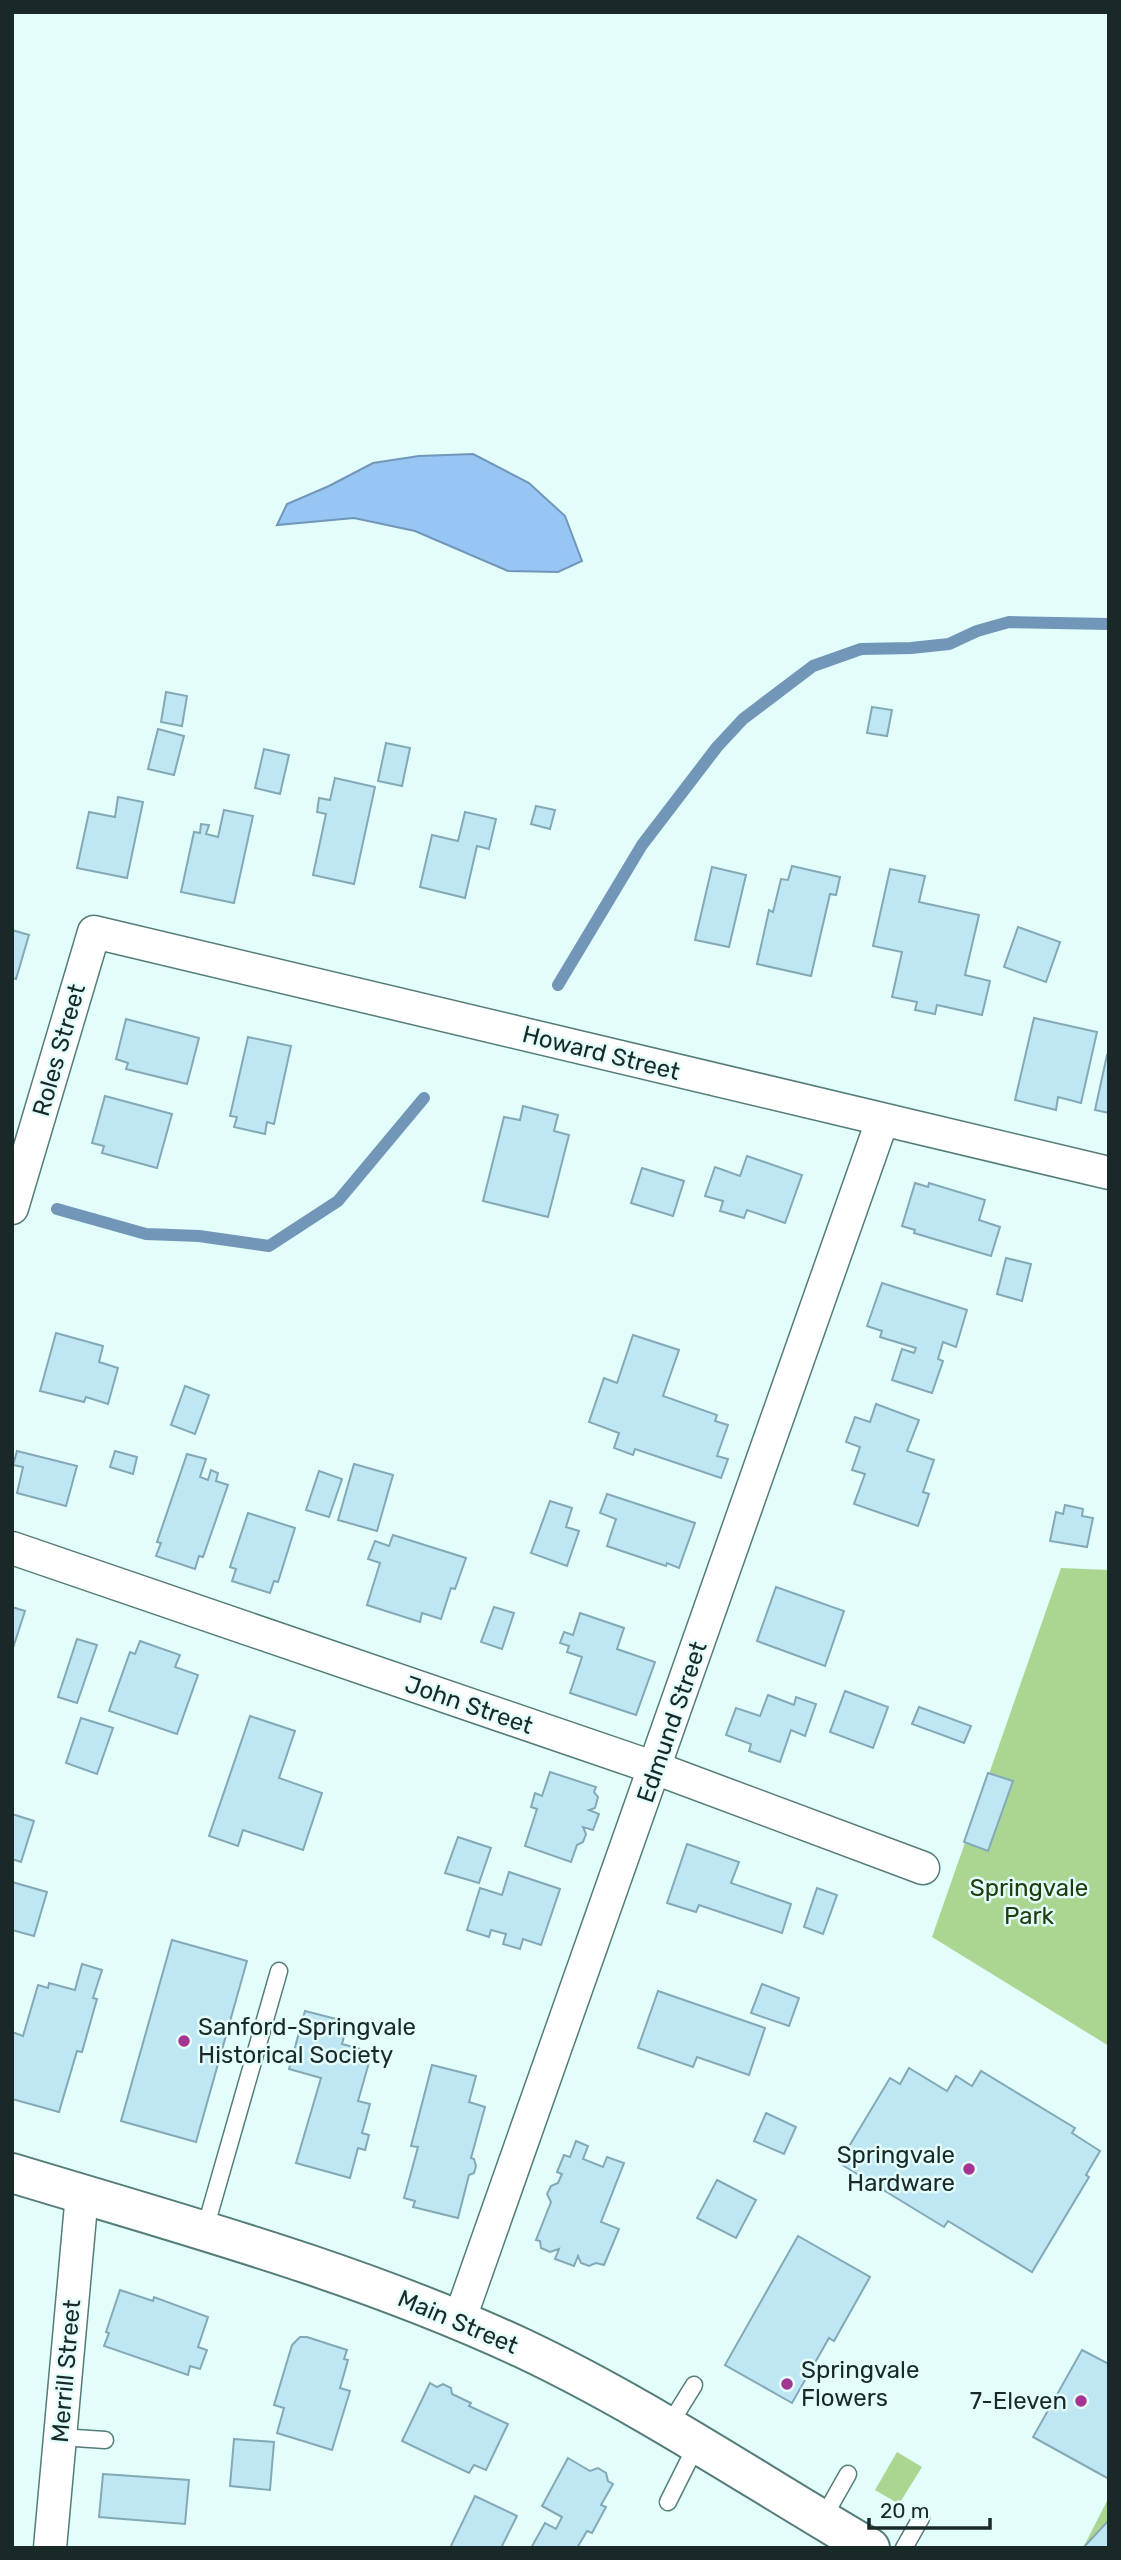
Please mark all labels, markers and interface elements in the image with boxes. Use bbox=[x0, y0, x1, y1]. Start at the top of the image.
street label: Roles Street bbox=[27, 981, 91, 1119]
street label: Howard Street bbox=[519, 1020, 683, 1086]
street label: Edmund Street bbox=[631, 1638, 713, 1806]
street label: John Street bbox=[401, 1670, 537, 1740]
park label: Springvale Park bbox=[970, 1874, 1088, 1930]
place label: Sanford-Springvale Historical Society bbox=[198, 2013, 416, 2069]
marker: Sanford-Springvale Historical Society bbox=[176, 2033, 192, 2049]
place label: Springvale Hardware bbox=[837, 2141, 955, 2197]
marker: Springvale Hardware bbox=[961, 2161, 977, 2177]
street label: Main Street bbox=[394, 2284, 522, 2360]
street label: Merrill Street bbox=[46, 2298, 86, 2444]
place label: Springvale Flowers bbox=[801, 2356, 919, 2412]
marker: Springvale Flowers bbox=[779, 2376, 795, 2392]
place label: 7-Eleven bbox=[970, 2387, 1067, 2415]
marker: 7-Eleven bbox=[1073, 2393, 1089, 2409]
scale bar bbox=[869, 2486, 990, 2530]
text: 20 m bbox=[880, 2498, 929, 2523]

